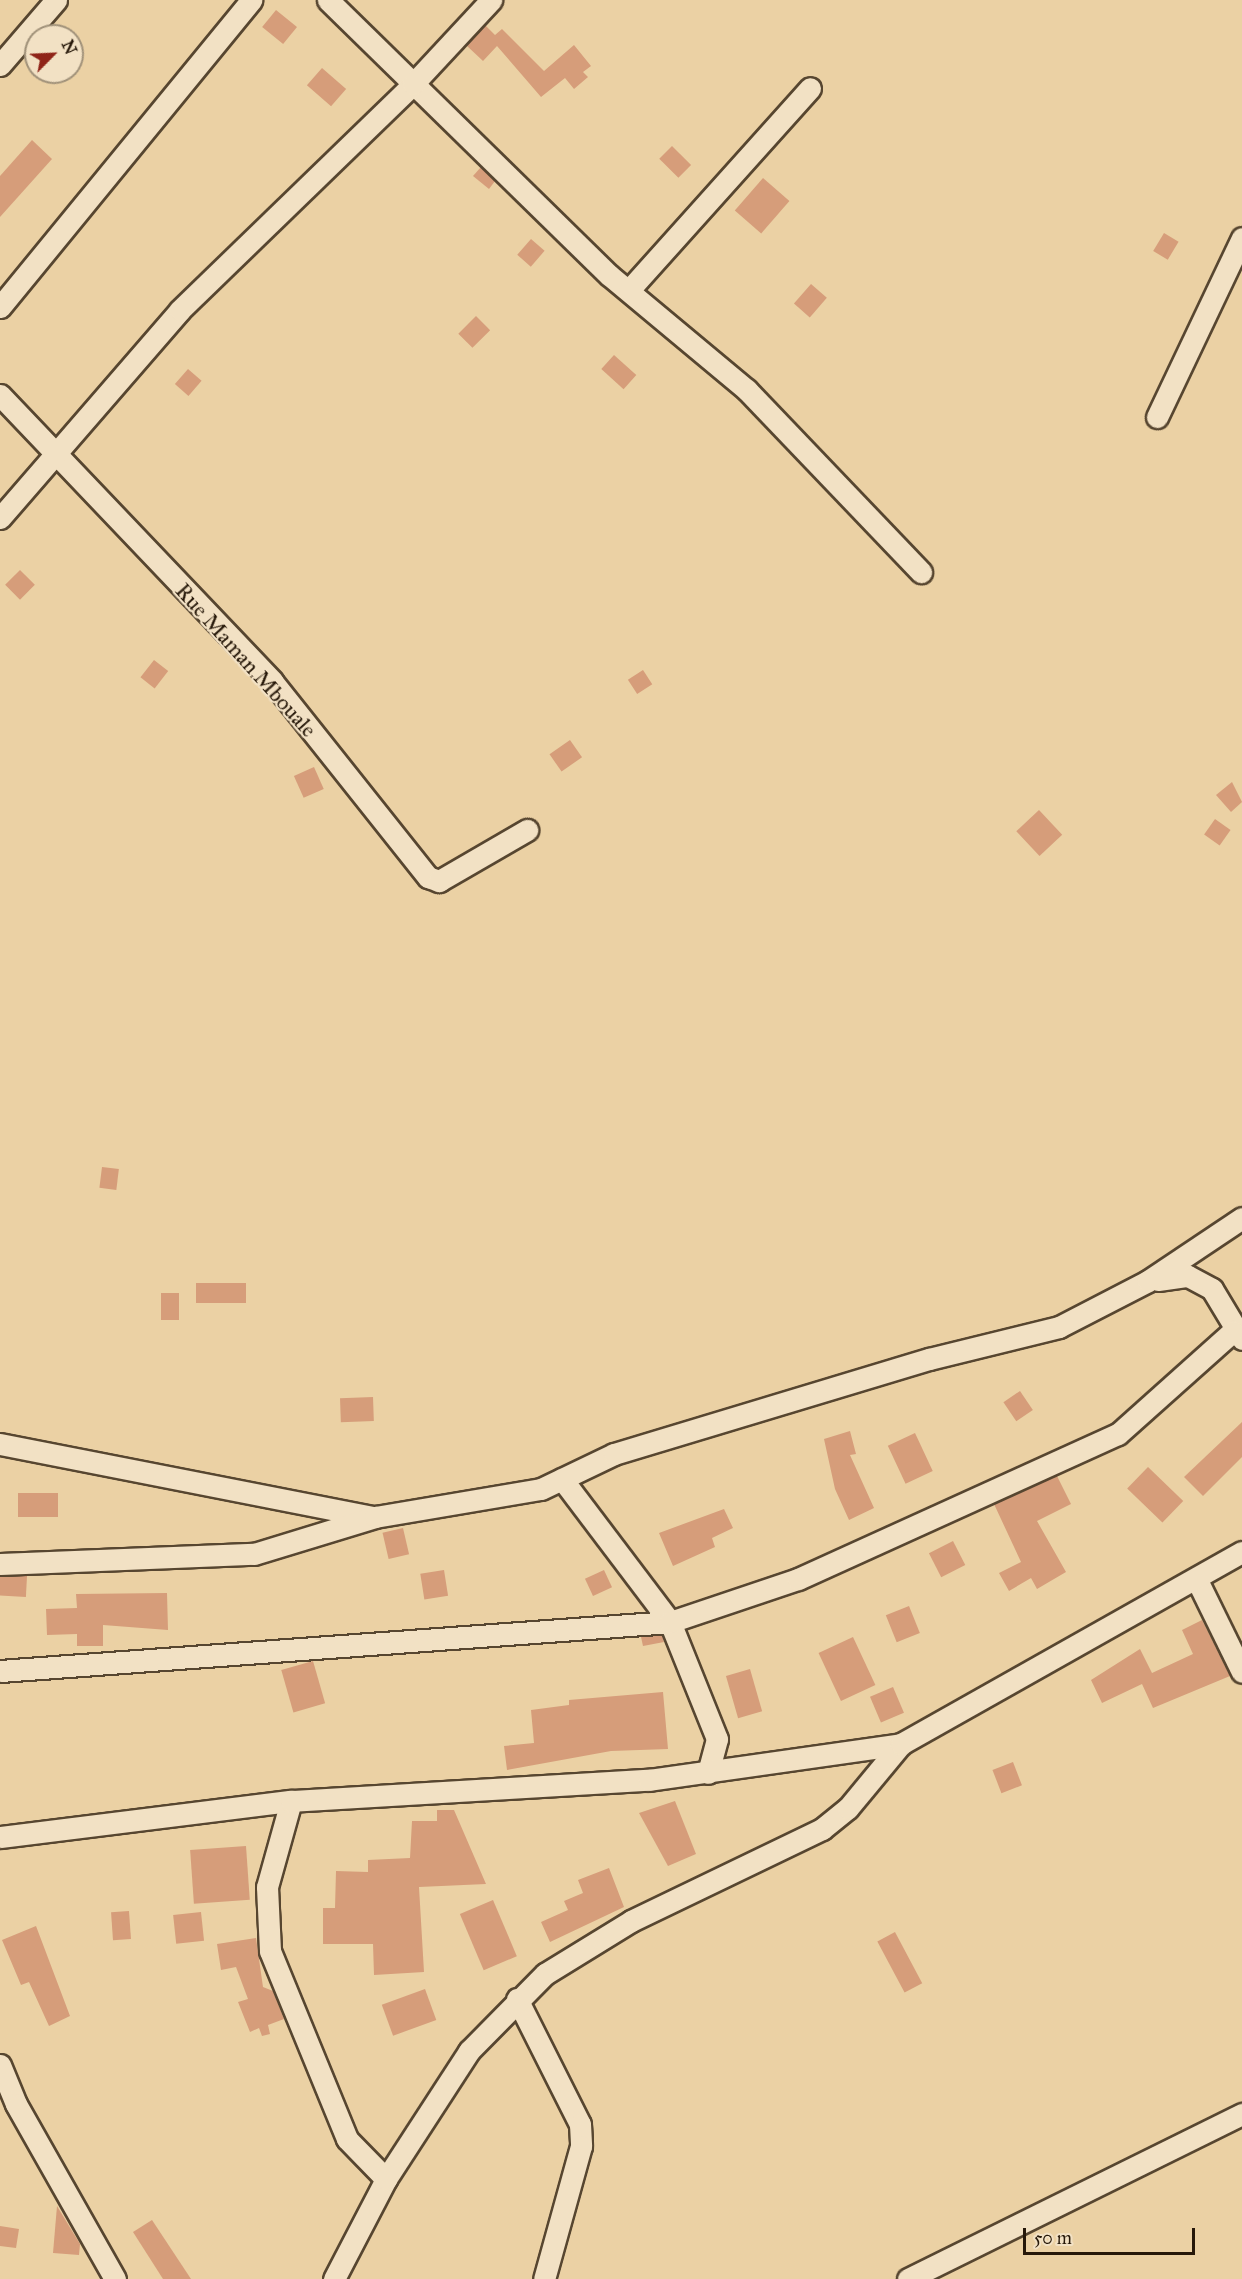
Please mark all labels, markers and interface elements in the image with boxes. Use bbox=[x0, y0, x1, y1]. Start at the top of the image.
north arrow bbox=[24, 24, 84, 84]
text: N bbox=[58, 37, 81, 57]
street label: Rue Maman Mbouale bbox=[170, 578, 322, 742]
scale bar bbox=[1026, 2216, 1198, 2254]
text: 50 m bbox=[1034, 2227, 1072, 2249]

